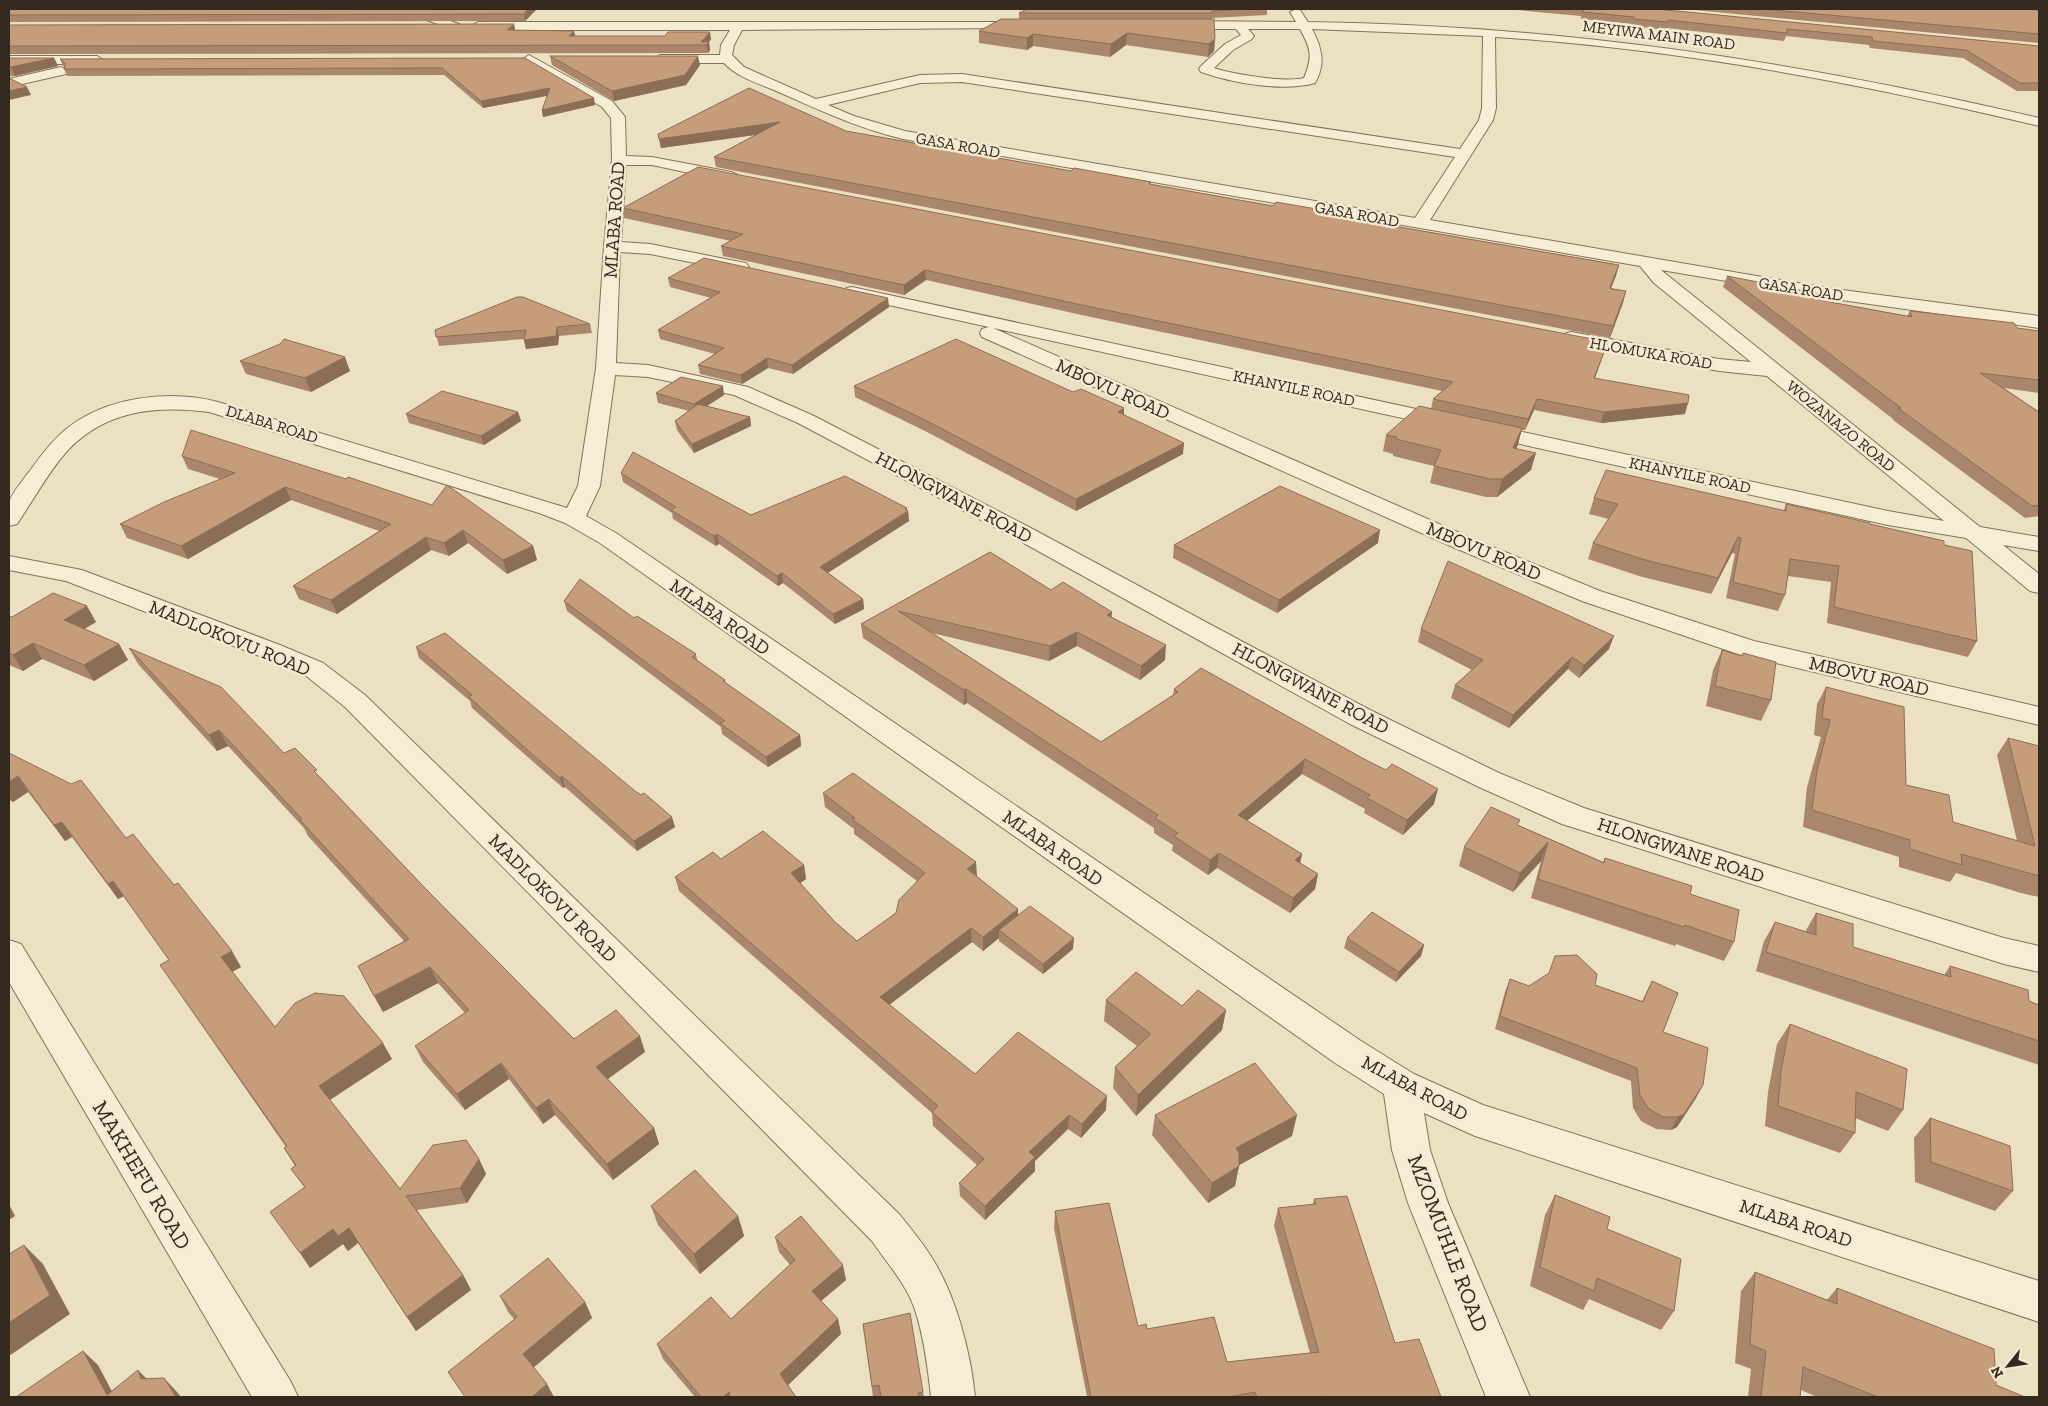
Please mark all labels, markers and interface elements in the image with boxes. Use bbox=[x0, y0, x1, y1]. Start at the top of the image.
street label: MEYIWA MAIN ROAD bbox=[1582, 16, 1736, 54]
street label: GASA ROAD bbox=[914, 128, 1002, 162]
street label: MLABA ROAD bbox=[598, 161, 630, 279]
street label: GASA ROAD bbox=[1313, 197, 1401, 231]
street label: GASA ROAD bbox=[1757, 273, 1845, 305]
street label: HLOMUKA ROAD bbox=[1588, 333, 1714, 373]
street label: MBOVU ROAD bbox=[1052, 354, 1174, 424]
street label: KHANYILE ROAD bbox=[1231, 366, 1357, 410]
street label: WOZANAZO ROAD bbox=[1783, 376, 1899, 476]
street label: DLABA ROAD bbox=[224, 401, 320, 447]
street label: HLONGWANE ROAD bbox=[872, 446, 1036, 548]
street label: KHANYILE ROAD bbox=[1627, 453, 1753, 497]
street label: MBOVU ROAD bbox=[1423, 516, 1545, 586]
street label: MLABA ROAD bbox=[665, 574, 775, 660]
street label: MADLOKOVU ROAD bbox=[146, 595, 314, 681]
street label: HLONGWANE ROAD bbox=[1229, 637, 1393, 739]
street label: MBOVU ROAD bbox=[1807, 651, 1931, 701]
street label: MLABA ROAD bbox=[998, 805, 1108, 891]
street label: HLONGWANE ROAD bbox=[1595, 812, 1767, 888]
street label: MADLOKOVU ROAD bbox=[484, 829, 622, 967]
street label: MLABA ROAD bbox=[1358, 1050, 1472, 1126]
street label: MAKHEFU ROAD bbox=[87, 1096, 197, 1254]
street label: MZOMUHLE ROAD bbox=[1402, 1150, 1494, 1336]
street label: MLABA ROAD bbox=[1737, 1194, 1855, 1252]
north arrow bbox=[1983, 1341, 2033, 1391]
text: N bbox=[1987, 1363, 2007, 1381]

